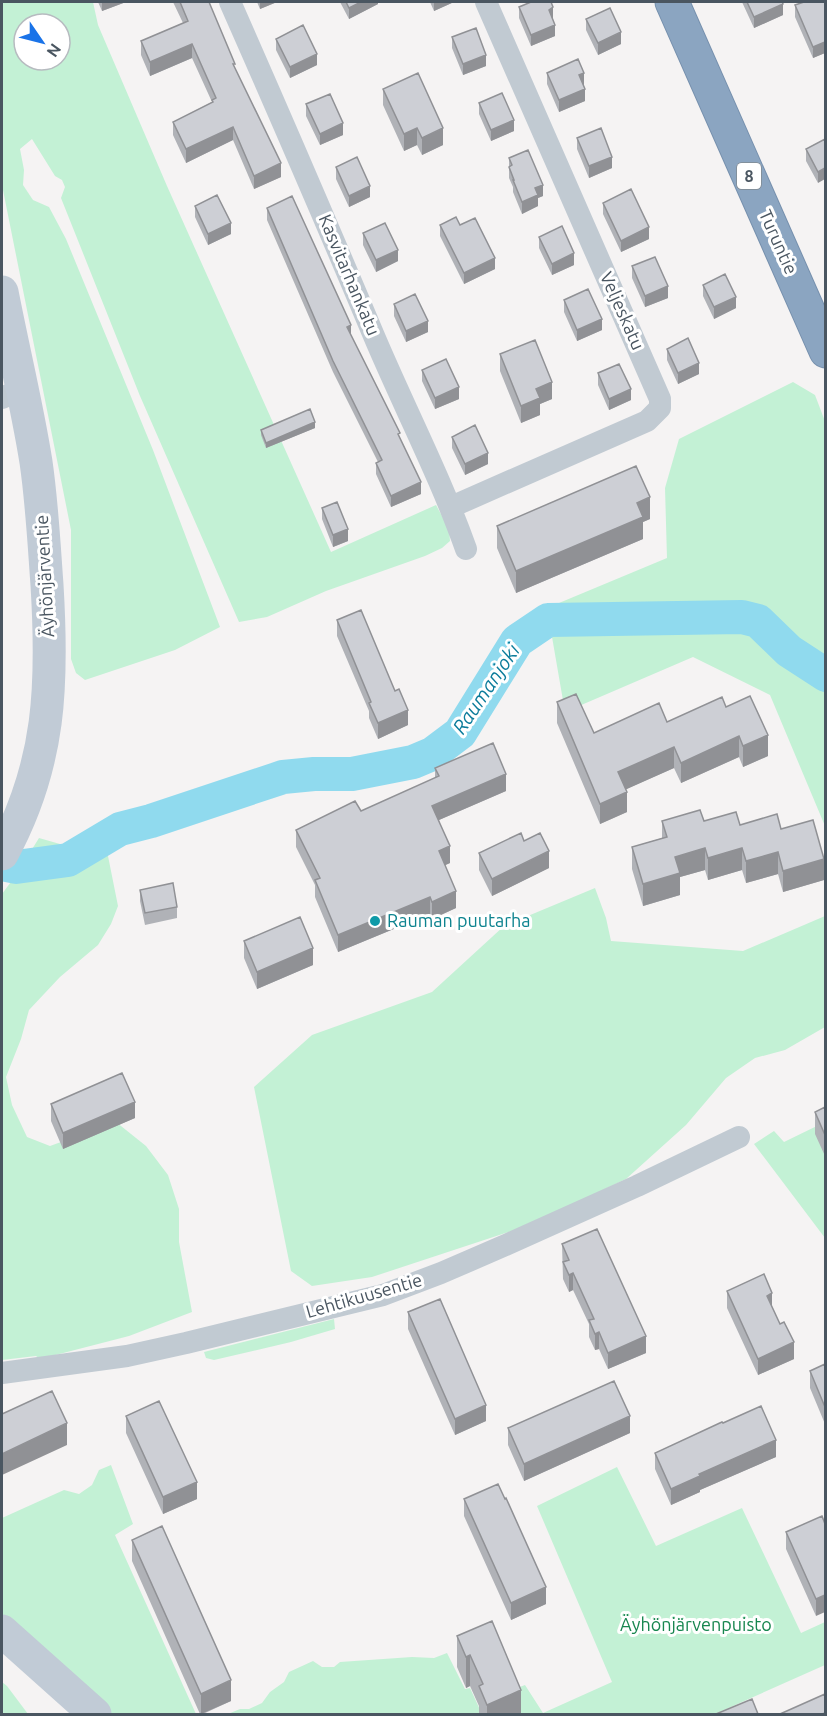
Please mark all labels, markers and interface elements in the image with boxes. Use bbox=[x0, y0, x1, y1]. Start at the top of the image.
north arrow bbox=[12, 12, 72, 72]
text: N bbox=[43, 41, 65, 61]
road number: 8 bbox=[737, 163, 761, 189]
street label: Turuntie bbox=[756, 206, 802, 277]
street label: Kasvitarhankatu bbox=[315, 211, 384, 338]
street label: Veljeskatu bbox=[597, 269, 649, 353]
street label: Äyhönjärventie bbox=[31, 514, 57, 638]
water label: Raumanjoki bbox=[447, 639, 525, 738]
place label: Rauman puutarha bbox=[387, 910, 531, 930]
marker: Rauman puutarha bbox=[368, 914, 382, 928]
street label: Lehtikuusentie bbox=[303, 1269, 424, 1321]
park label: Äyhönjärvenpuisto bbox=[620, 1614, 772, 1634]

